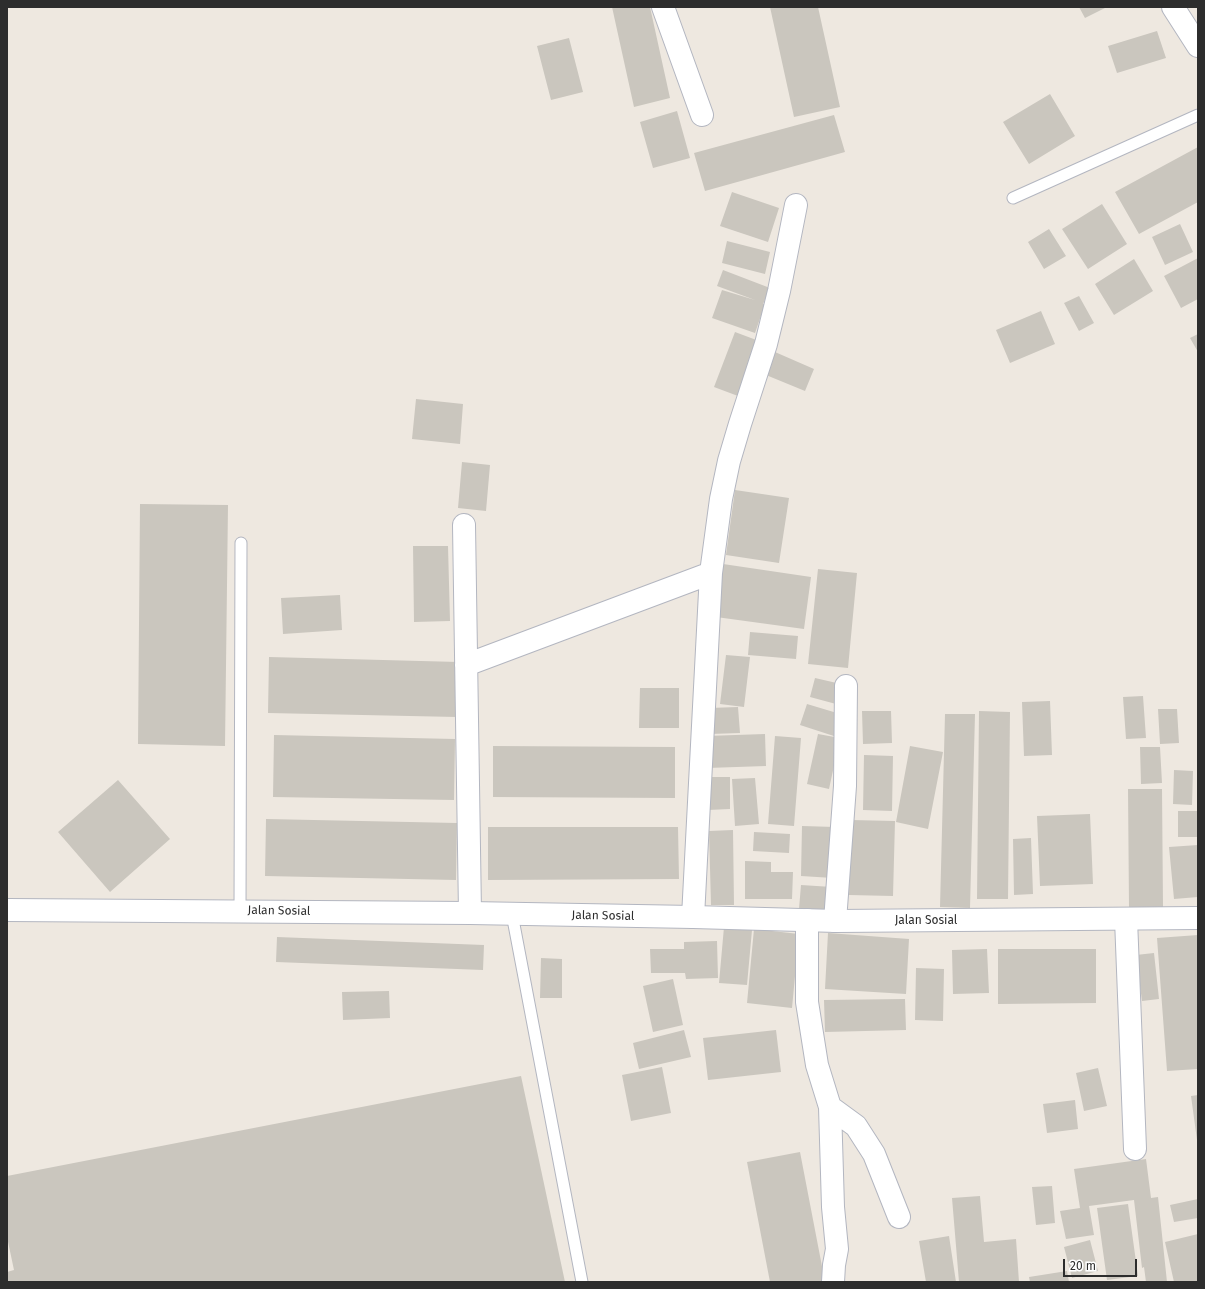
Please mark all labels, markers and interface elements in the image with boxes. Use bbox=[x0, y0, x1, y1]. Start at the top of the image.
street label: Jalan Sosial bbox=[248, 903, 310, 919]
street label: Jalan Sosial bbox=[572, 908, 634, 924]
street label: Jalan Sosial bbox=[895, 914, 957, 928]
scale bar bbox=[1065, 1251, 1139, 1277]
text: 20 m bbox=[1070, 1259, 1096, 1273]

